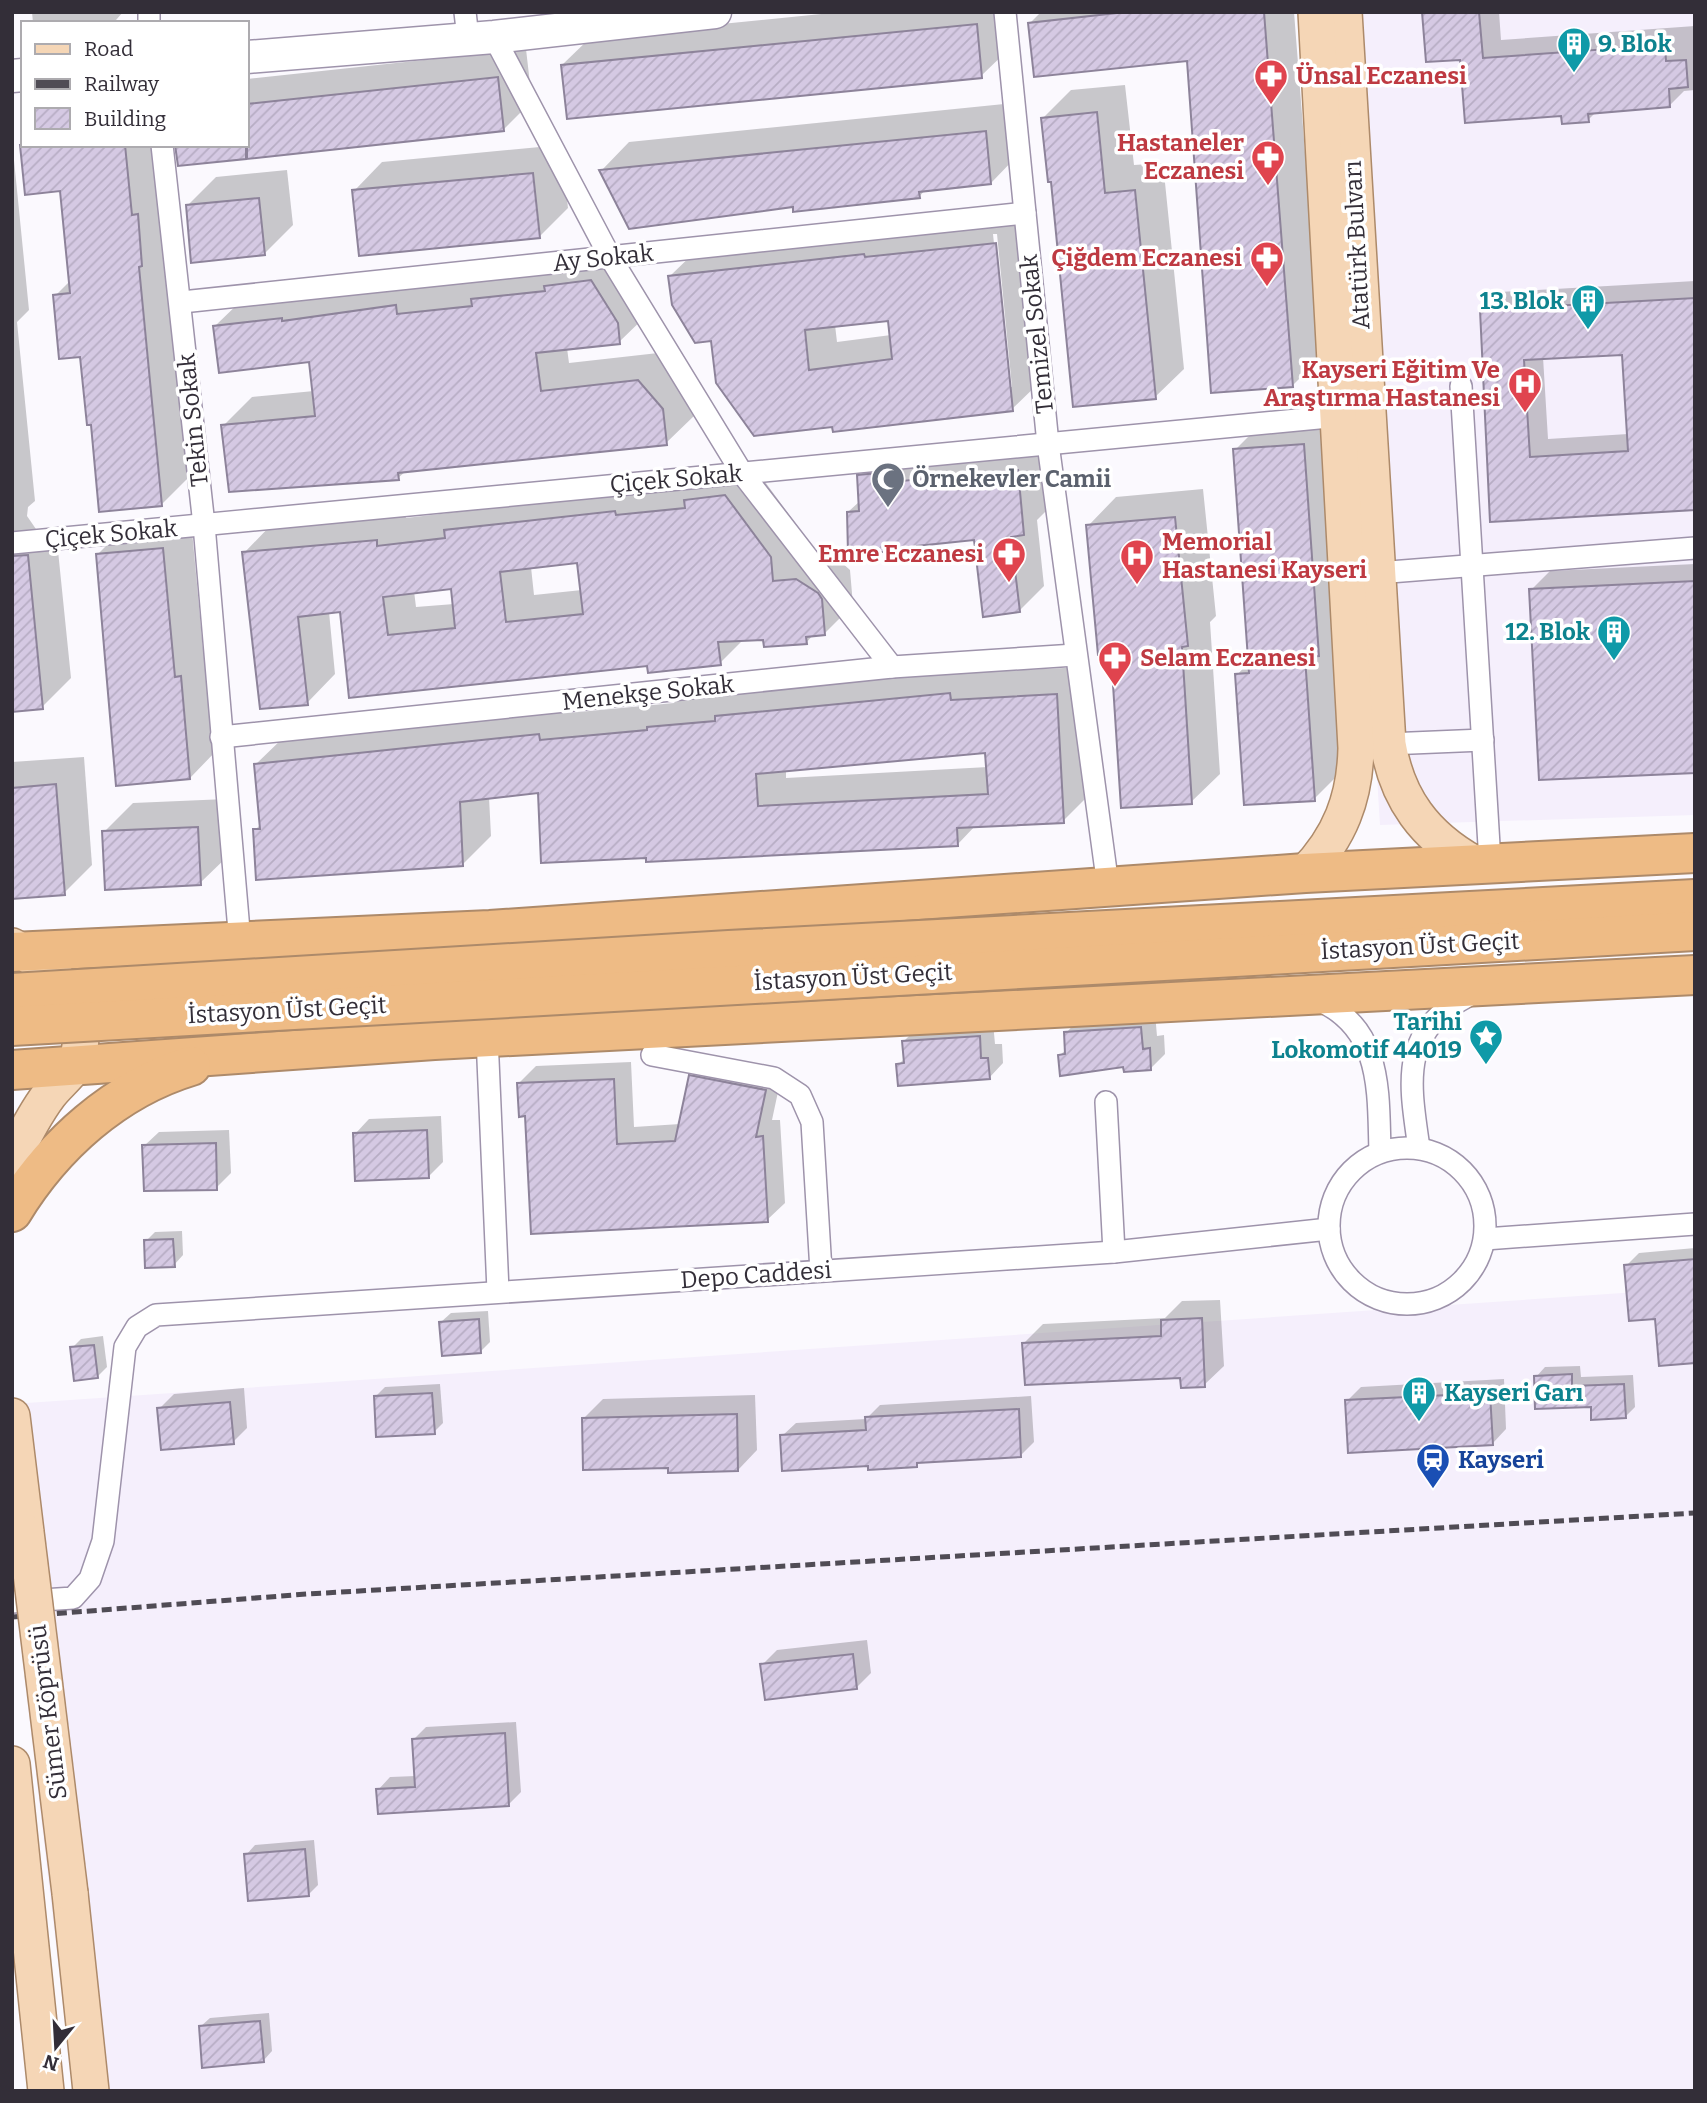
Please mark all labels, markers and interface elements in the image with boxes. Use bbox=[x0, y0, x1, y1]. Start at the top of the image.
legend bbox=[21, 21, 248, 147]
building icon: 9. Blok bbox=[1555, 25, 1593, 74]
place label: 9. Blok bbox=[1598, 30, 1672, 58]
text: Road bbox=[84, 36, 133, 62]
pharmacy icon: Ünsal Eczanesi bbox=[1252, 57, 1290, 106]
place label: Ünsal Eczanesi bbox=[1296, 62, 1467, 90]
text: Railway bbox=[84, 71, 160, 97]
text: Building bbox=[84, 106, 167, 132]
place label: Hastaneler Eczanesi bbox=[1117, 129, 1244, 185]
pharmacy icon: Hastaneler Eczanesi bbox=[1249, 138, 1287, 187]
street label: Atatürk Bulvarı bbox=[1339, 160, 1375, 330]
street label: Ay Sokak bbox=[551, 239, 655, 277]
pharmacy icon: Çiğdem Eczanesi bbox=[1248, 239, 1286, 288]
place label: Çiğdem Eczanesi bbox=[1051, 244, 1242, 272]
street label: Temizel Sokak bbox=[1015, 253, 1059, 415]
building icon: 13. Blok bbox=[1569, 282, 1607, 331]
place label: 13. Blok bbox=[1480, 287, 1565, 315]
street label: Tekin Sokak bbox=[172, 352, 214, 488]
place label: Kayseri Eğitim Ve Araştırma Hastanesi bbox=[1263, 356, 1500, 412]
hospital icon: Kayseri Eğitim Ve Araştırma Hastanesi bbox=[1506, 365, 1544, 414]
street label: Çiçek Sokak bbox=[609, 459, 744, 499]
mosque icon: Örnekevler Camii bbox=[869, 460, 907, 509]
place label: Örnekevler Camii bbox=[912, 465, 1111, 493]
street label: Çiçek Sokak bbox=[44, 514, 179, 554]
place label: Memorial Hastanesi Kayseri bbox=[1162, 528, 1367, 584]
pharmacy icon: Emre Eczanesi bbox=[990, 535, 1028, 584]
hospital icon: Memorial Hastanesi Kayseri bbox=[1118, 537, 1156, 586]
place label: Emre Eczanesi bbox=[818, 540, 984, 568]
building icon: 12. Blok bbox=[1595, 613, 1633, 662]
place label: 12. Blok bbox=[1505, 618, 1591, 646]
pharmacy icon: Selam Eczanesi bbox=[1096, 639, 1134, 688]
place label: Selam Eczanesi bbox=[1140, 644, 1316, 672]
street label: Menekşe Sokak bbox=[561, 670, 736, 716]
street label: İstasyon Üst Geçit bbox=[1320, 927, 1520, 965]
street label: İstasyon Üst Geçit bbox=[753, 958, 953, 996]
street label: İstasyon Üst Geçit bbox=[187, 991, 387, 1029]
place label: Tarihi Lokomotif 44019 bbox=[1271, 1008, 1462, 1064]
place icon: Tarihi Lokomotif 44019 bbox=[1467, 1017, 1505, 1066]
street label: Depo Caddesi bbox=[679, 1256, 833, 1294]
building icon: Kayseri Garı bbox=[1400, 1374, 1438, 1423]
place label: Kayseri Garı bbox=[1444, 1379, 1584, 1407]
station icon: Kayseri bbox=[1414, 1441, 1452, 1490]
place label: Kayseri bbox=[1458, 1446, 1544, 1474]
street label: Sümer Köprüsü bbox=[23, 1623, 73, 1801]
north arrow bbox=[21, 2012, 91, 2082]
text: N bbox=[40, 2049, 61, 2076]

